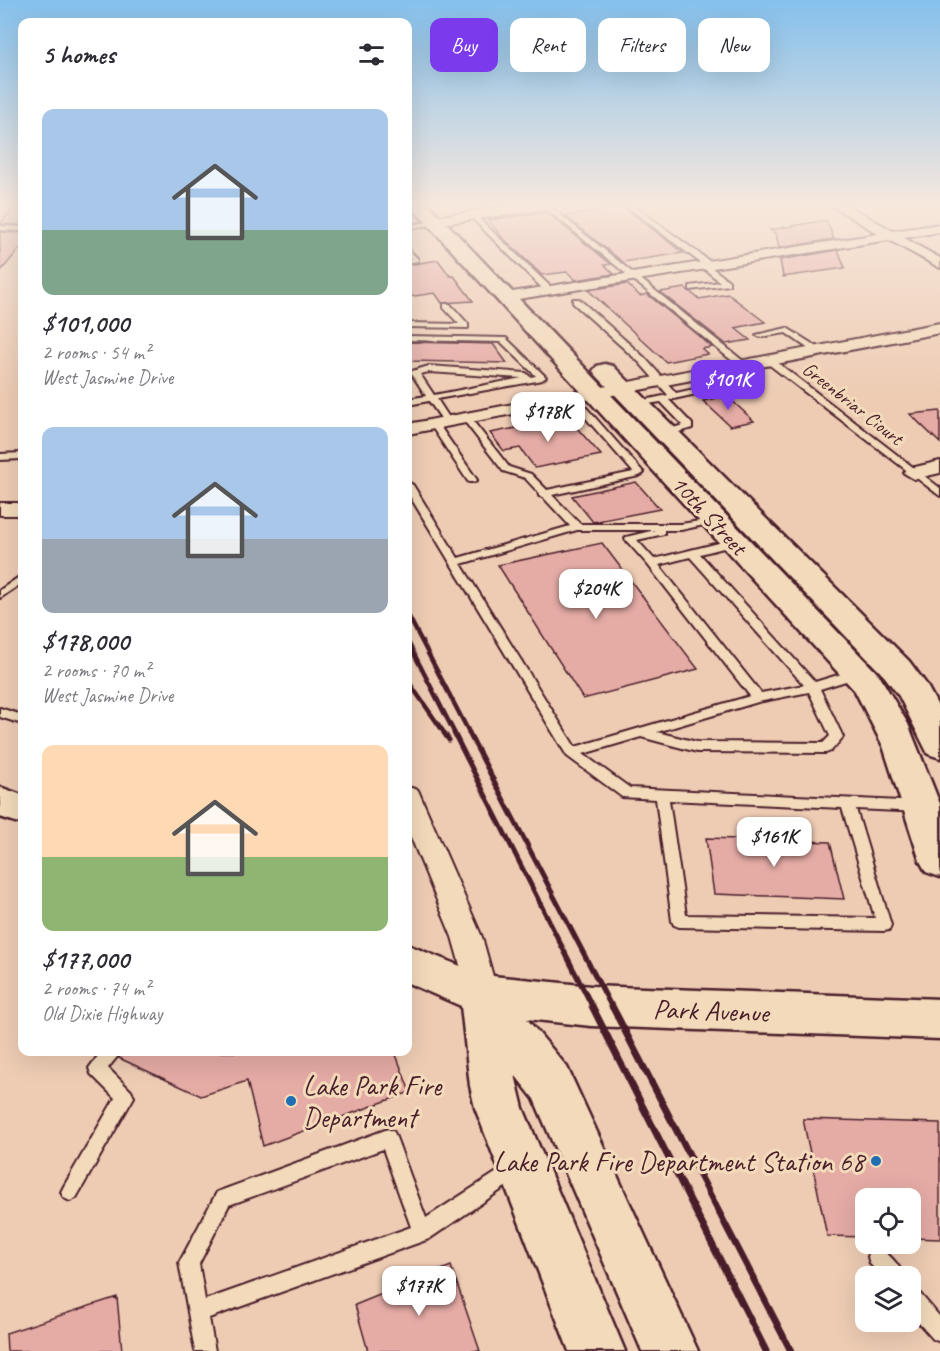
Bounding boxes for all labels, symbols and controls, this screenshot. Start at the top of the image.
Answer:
chip: Buy [430,18,498,72]
chip: Rent [510,18,586,72]
chip: Filters [598,18,686,72]
chip: New [698,18,770,72]
text: 5 homes [42,38,115,71]
icon: filters [355,38,388,71]
icon: home [161,148,269,256]
text: $101,000 [42,307,129,340]
text: 2 rooms · 54 m² [42,340,150,365]
street label: Greenbriar Ciourt [797,356,910,452]
pin: $101K [686,360,770,411]
text: West Jasmine Drive [42,365,173,390]
text: $101K [705,367,751,392]
pin: $178K [506,392,590,443]
text: $178K [525,399,571,424]
icon: home [161,466,269,574]
street label: 10th Street [665,469,755,563]
pin: $204K [554,569,638,620]
text: $204K [573,576,619,601]
text: $178,000 [42,625,129,658]
text: 2 rooms · 70 m² [42,658,150,683]
text: West Jasmine Drive [42,683,173,708]
icon: home [161,784,269,892]
pin: $161K [732,817,816,868]
text: $161K [751,824,797,849]
text: $177,000 [42,943,129,976]
text: 2 rooms · 74 m² [42,976,150,1001]
street label: Park Avenue [653,991,771,1030]
text: Old Dixie Highway [42,1001,162,1026]
place label: Lake Park Fire Department [303,1068,443,1135]
marker: Lake Park Fire Department [284,1094,298,1108]
place label: Lake Park Fire Department Station 68 [493,1144,866,1179]
marker: Lake Park Fire Department Station 68 [869,1154,883,1168]
map controls [855,1188,921,1332]
button: locate [855,1188,921,1254]
pin: $177K [377,1266,461,1317]
button: layers [855,1266,921,1332]
text: $177K [396,1273,442,1298]

